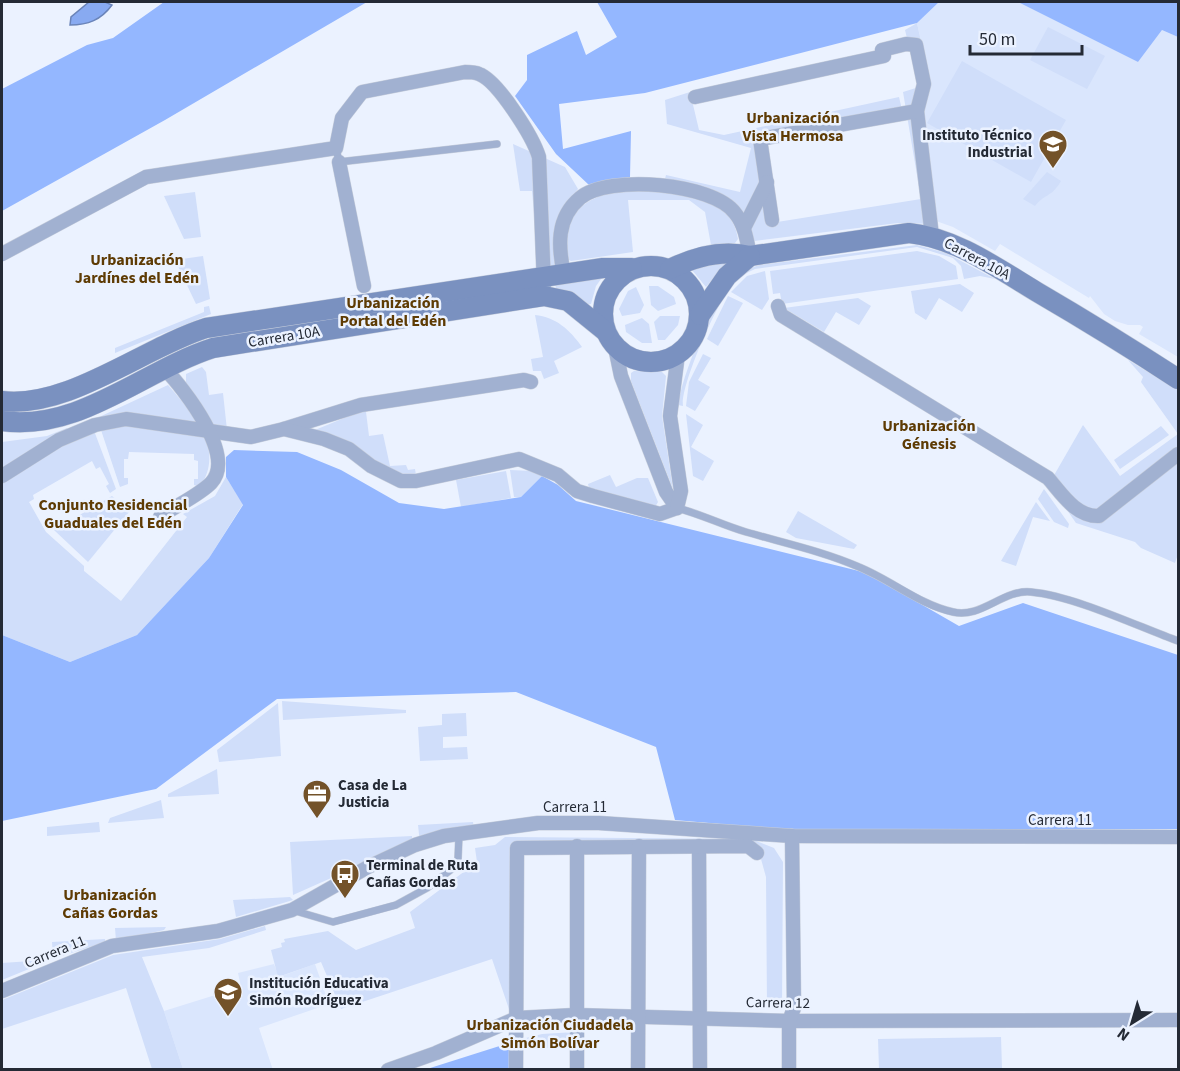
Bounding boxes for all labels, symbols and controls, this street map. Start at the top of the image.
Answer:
scale bar [970,18,1082,56]
text: 50 m [979,27,1015,52]
district label: Urbanización Vista Hermosa [742,107,844,147]
place label: Instituto Técnico Industrial [922,125,1033,163]
school or university icon: Instituto Técnico Industrial [1037,128,1069,170]
street label: Carrera 10A [940,233,1015,286]
district label: Urbanización Jardínes del Edén [75,249,199,289]
district label: Urbanización Portal del Edén [340,292,446,332]
street label: Carrera 10A [247,321,322,353]
district label: Urbanización Génesis [882,415,976,455]
district label: Conjunto Residencial Guaduales del Edén [39,494,188,534]
place label: Casa de La Justicia [338,775,407,813]
office icon: Casa de La Justicia [301,778,333,820]
street label: Carrera 11 [543,797,607,818]
street label: Carrera 11 [1028,810,1092,831]
place label: Terminal de Ruta Cañas Gordas [366,855,478,893]
bus stop icon: Terminal de Ruta Cañas Gordas [329,858,361,900]
district label: Urbanización Cañas Gordas [62,884,158,924]
street label: Carrera 11 [21,930,89,974]
place label: Institución Educativa Simón Rodríguez [249,973,389,1011]
school or university icon: Institución Educativa Simón Rodríguez [212,976,244,1018]
street label: Carrera 12 [746,992,810,1014]
north arrow [1102,993,1162,1053]
district label: Urbanización Ciudadela Simón Bolívar [466,1014,634,1054]
text: N [1113,1022,1134,1046]

